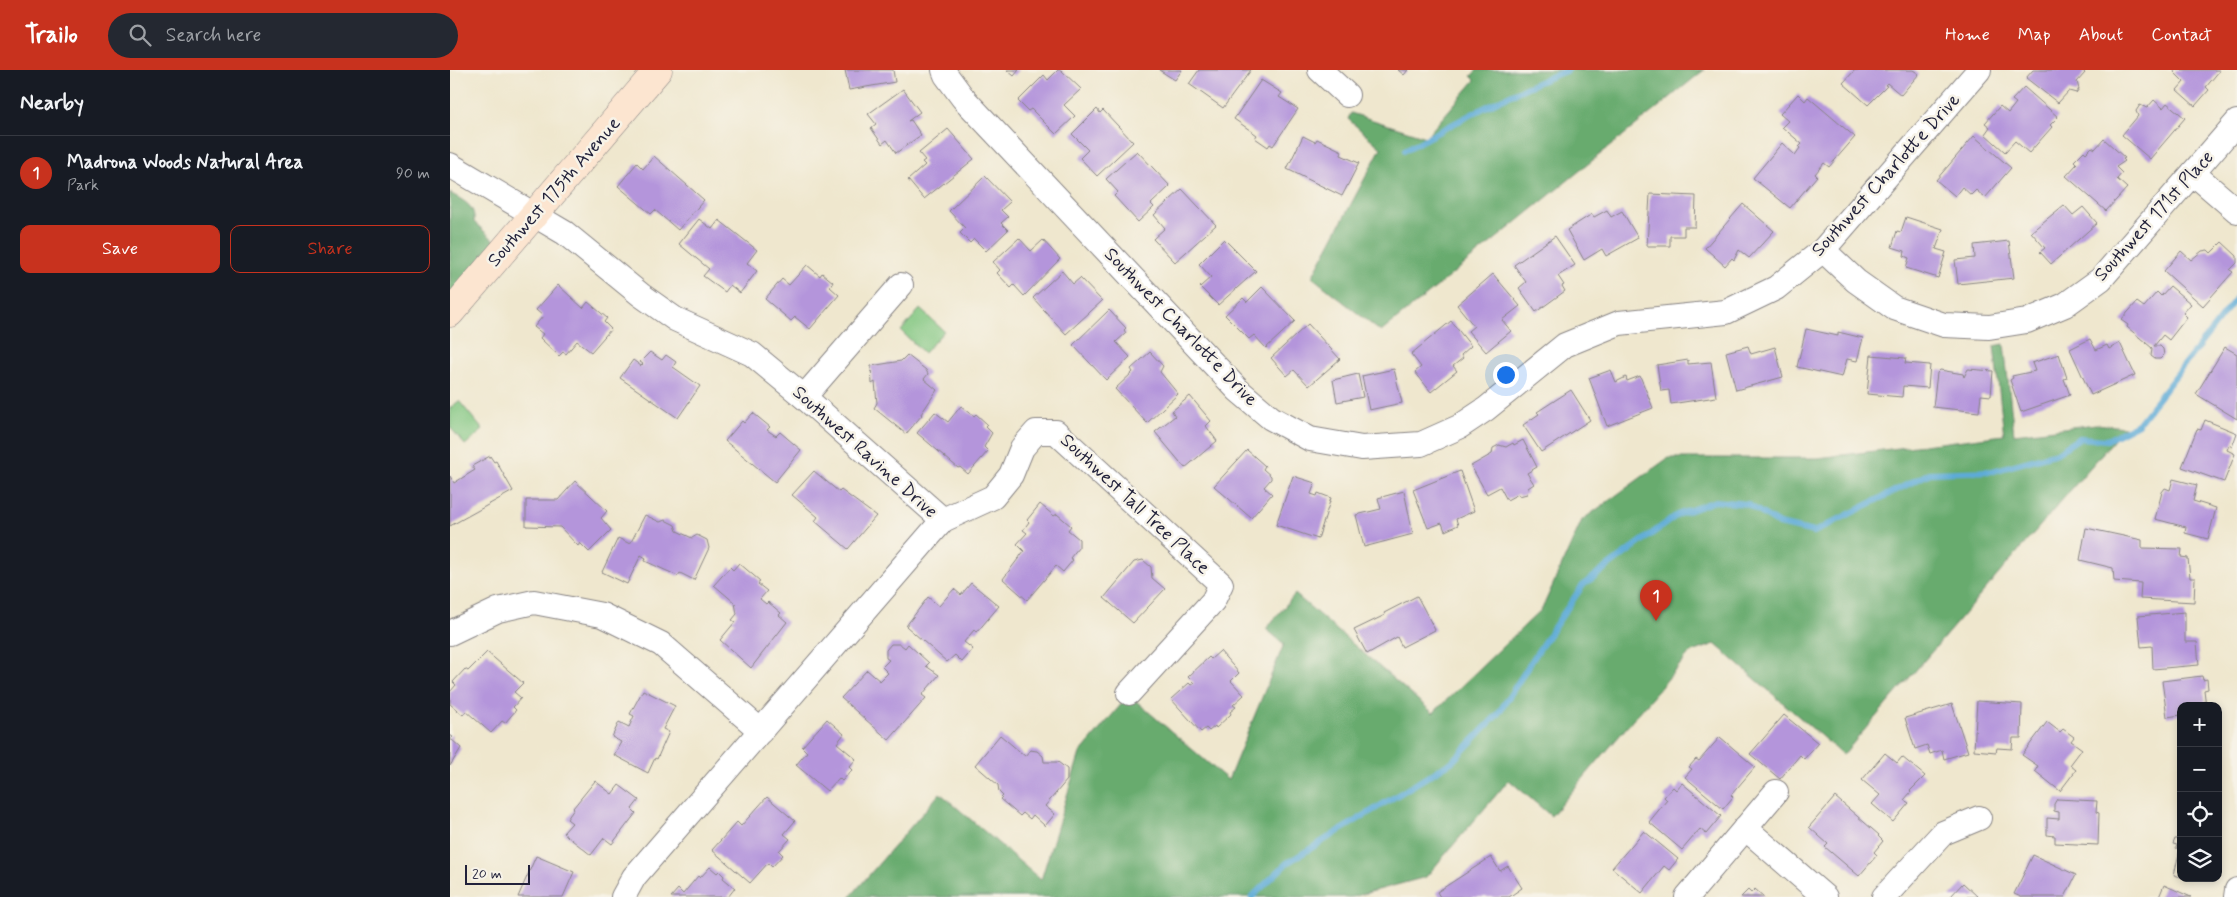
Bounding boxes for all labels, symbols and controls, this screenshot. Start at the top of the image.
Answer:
search box [108,13,458,58]
text: Trailo [25,20,78,51]
icon: search [126,21,154,49]
text: Search here [166,23,261,48]
text: Home [1945,23,1990,47]
text: Map [2018,23,2051,47]
text: About [2079,23,2123,47]
text: Contact [2151,23,2212,47]
street label: Southwest Charlotte Drive [1806,88,1966,262]
text: Nearby [20,89,84,117]
street label: Southwest 175th Avenue [482,112,626,272]
street label: Southwest 171st Place [2089,145,2219,287]
text: Madrona Woods Natural Area [67,150,303,175]
text: 1 [32,163,40,184]
text: 90 m [396,163,430,184]
text: Park [67,175,99,196]
button: Save [20,225,220,273]
button: Share [230,225,430,273]
street label: Southwest Charlotte Drive [1099,242,1263,412]
your location [1493,362,1519,388]
street label: Southwest Ravine Drive [787,380,943,524]
street label: Southwest Tall Tree Place [1055,428,1215,580]
pin: 1 [1640,580,1672,621]
map controls [2177,702,2222,882]
button: + [2177,702,2222,747]
button: − [2177,747,2222,792]
button: locate [2177,792,2222,837]
button: layers [2177,837,2222,882]
scale bar [465,862,530,885]
text: 20 m [472,865,502,883]

